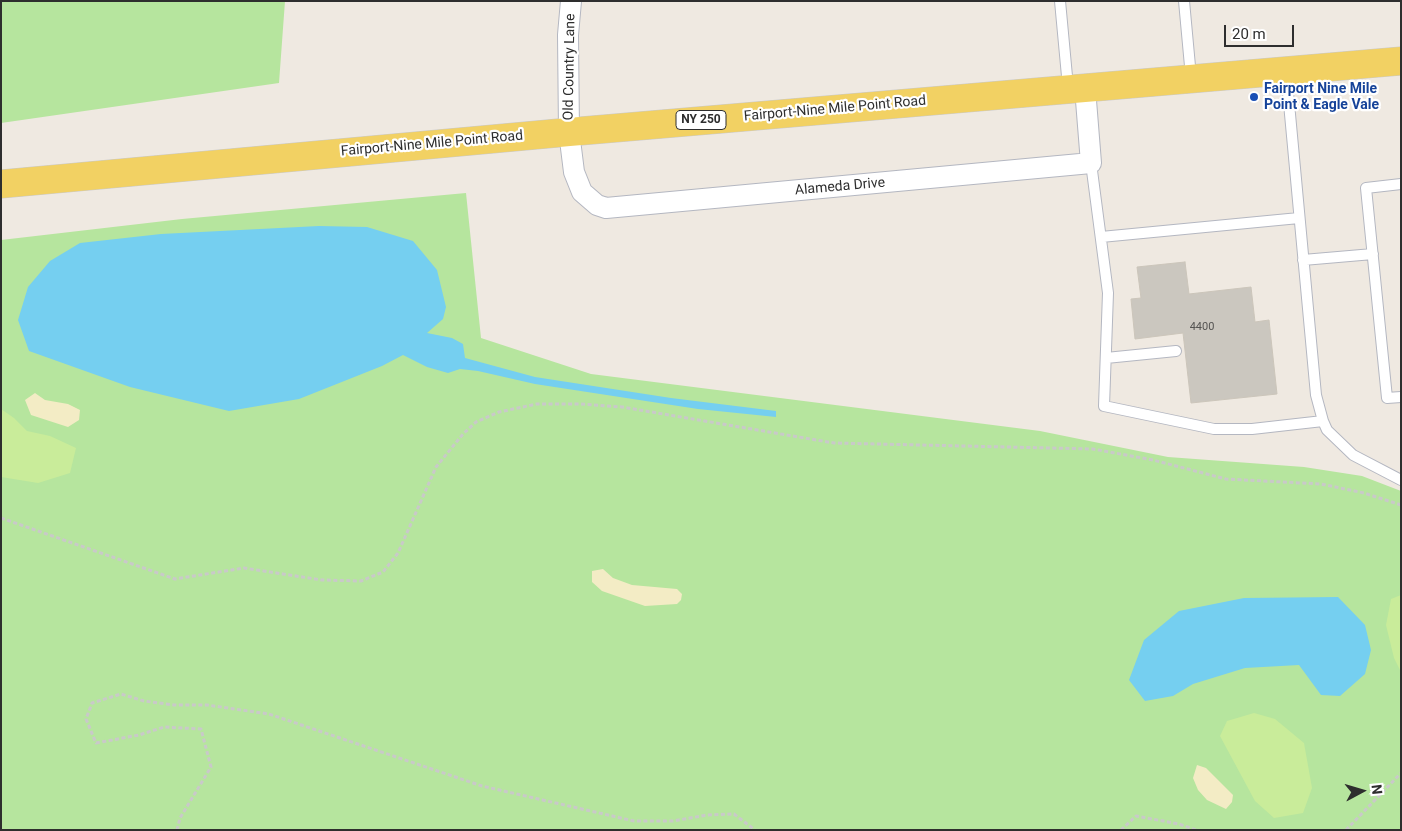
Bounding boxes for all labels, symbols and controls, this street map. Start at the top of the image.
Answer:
street label: Old Country Lane [561,13,579,121]
scale bar [1227,15,1297,47]
text: 20 m [1232,25,1266,43]
place label: Fairport Nine Mile Point & Eagle Vale [1264,81,1379,114]
marker: Fairport Nine Mile Point & Eagle Vale [1248,91,1260,103]
street label: Fairport-Nine Mile Point Road [743,93,927,125]
road number: NY 250 [676,110,726,130]
street label: Fairport-Nine Mile Point Road [340,128,524,160]
street label: Alameda Drive [794,175,886,199]
house number: 4400 [1190,320,1214,334]
north arrow [1337,766,1387,816]
text: N [1368,784,1385,795]

